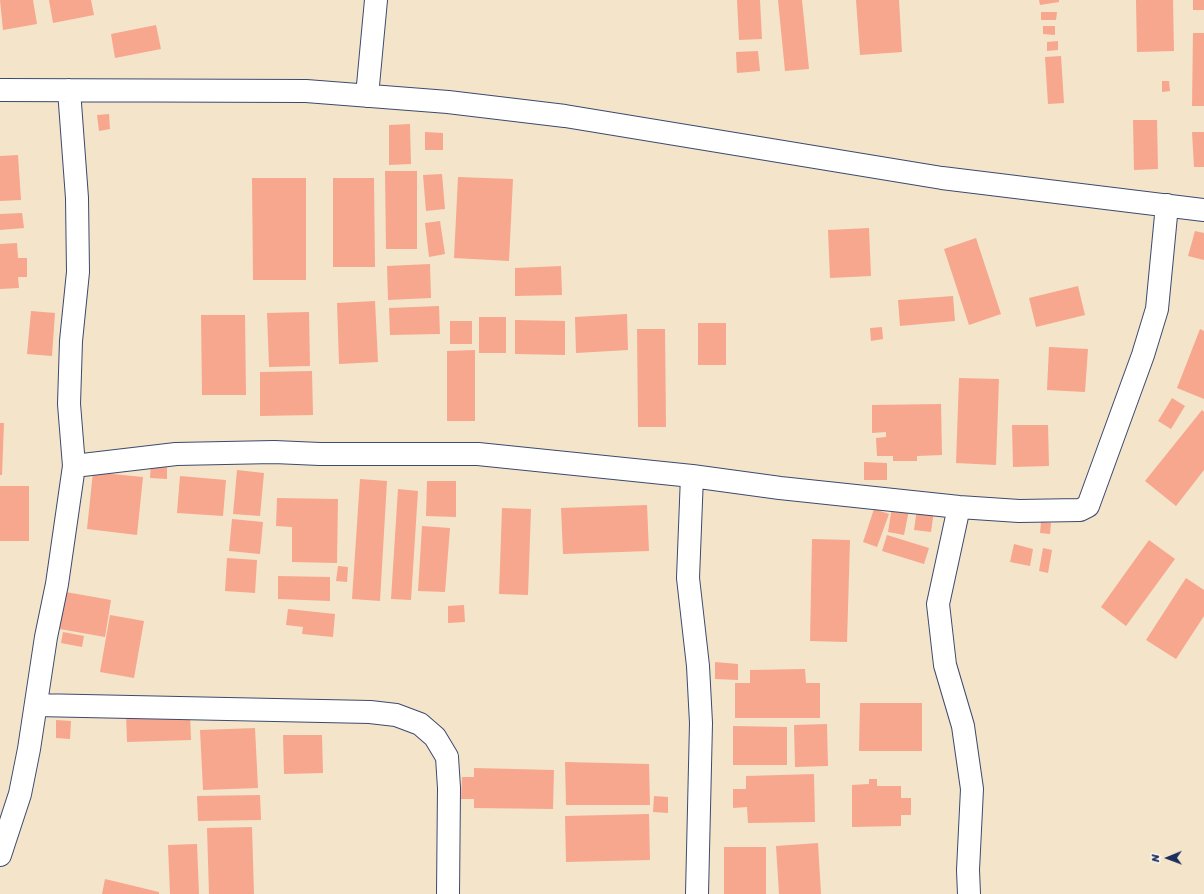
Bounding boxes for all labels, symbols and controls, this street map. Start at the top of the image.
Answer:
north arrow [1148,838,1188,878]
text: N [1146,854,1165,862]

